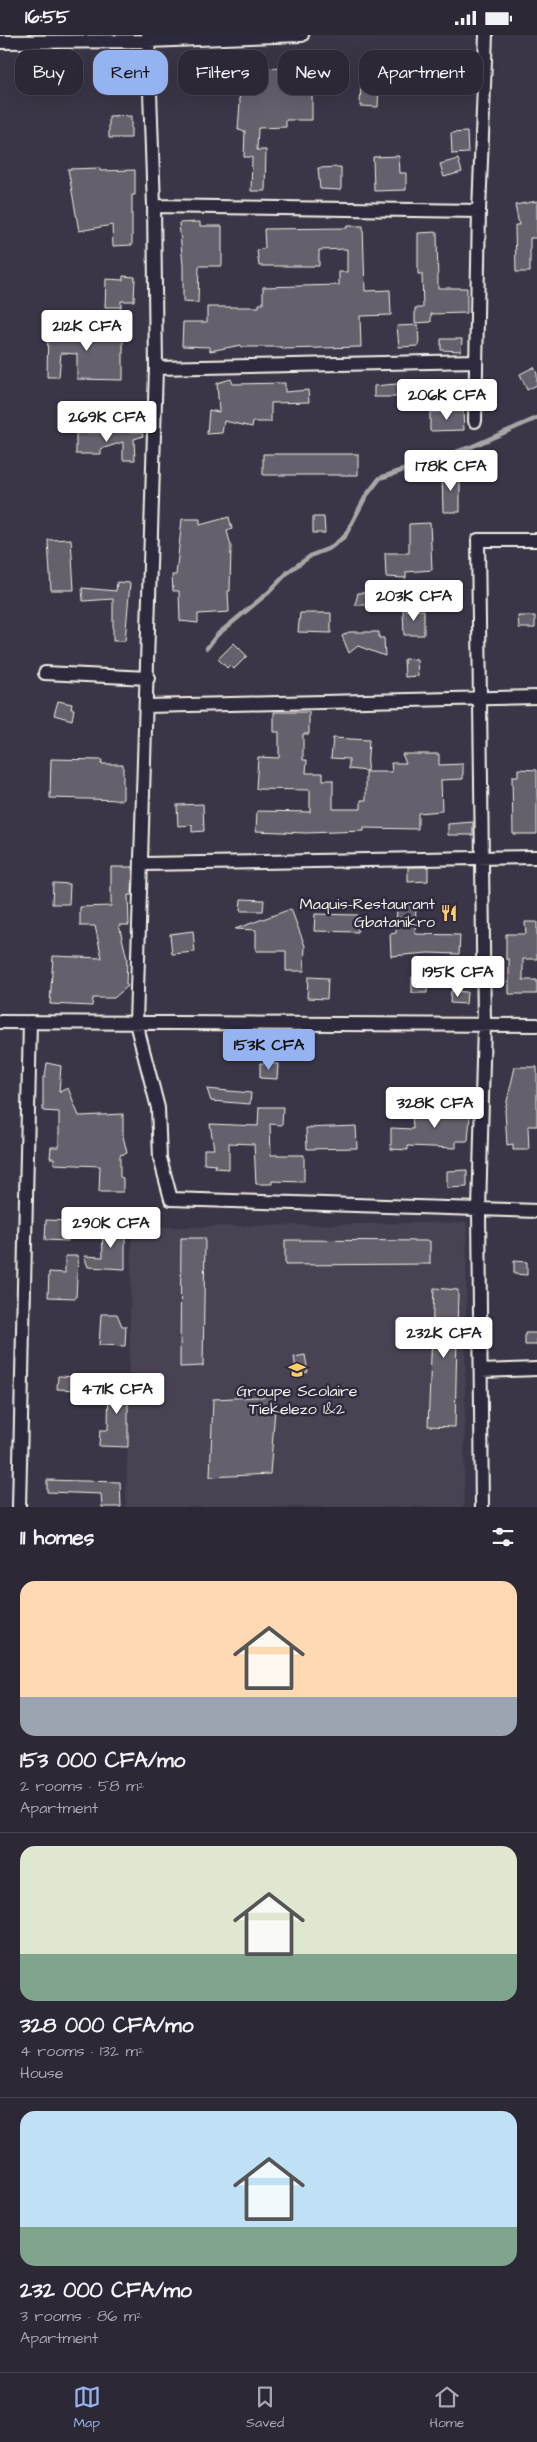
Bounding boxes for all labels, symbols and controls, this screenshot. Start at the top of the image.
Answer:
text: 16:55 [25,4,69,31]
chip: Buy [15,50,83,95]
chip: Rent [93,50,168,95]
chip: Filters [178,50,268,95]
chip: New [278,50,349,95]
chip: Apartment [359,50,483,95]
pin: 212K CFA [35,309,139,352]
text: 212K CFA [52,315,122,337]
pin: 206K CFA [395,379,499,421]
text: 206K CFA [408,384,486,406]
pin: 269K CFA [55,401,159,443]
text: 269K CFA [68,406,146,428]
pin: 178K CFA [399,449,503,492]
text: 178K CFA [415,455,487,477]
pin: 203K CFA [362,579,466,622]
text: 203K CFA [376,585,452,607]
place label: Maquis-Restaurant Gbatanikro [300,893,436,933]
restaurant icon: Maquis-Restaurant Gbatanikro [439,903,459,923]
pin: 195K CFA [406,955,510,998]
text: 195K CFA [422,961,494,983]
pin: 153K CFA [217,1029,321,1071]
text: 153K CFA [234,1034,304,1056]
pin: 328K CFA [383,1087,487,1129]
text: 328K CFA [397,1092,473,1114]
pin: 290K CFA [59,1207,163,1249]
text: 290K CFA [72,1212,150,1234]
pin: 232K CFA [392,1317,496,1359]
text: 232K CFA [406,1322,482,1344]
school or university icon: Groupe Scolaire Tiekelezo 1&2 [287,1360,307,1380]
pin: 471K CFA [65,1373,169,1415]
text: 471K CFA [81,1378,153,1400]
place label: Groupe Scolaire Tiekelezo 1&2 [237,1380,358,1420]
text: 11 homes [20,1523,94,1552]
icon: filters [489,1523,517,1551]
icon: home [224,1613,314,1703]
text: 153 000 CFA/mo [20,1746,185,1775]
text: 2 rooms · 58 m² [20,1775,145,1797]
text: Apartment [20,1797,98,1819]
icon: home [224,1879,314,1969]
text: 328 000 CFA/mo [20,2011,193,2040]
text: 4 rooms · 132 m² [20,2040,144,2062]
text: House [20,2062,64,2084]
icon: home [224,2144,314,2234]
text: 232 000 CFA/mo [20,2276,192,2305]
text: 3 rooms · 86 m² [20,2305,142,2327]
text: Apartment [20,2327,98,2349]
tab: Map [73,2383,101,2433]
tab: Saved [246,2383,284,2433]
tab: Home [430,2383,464,2433]

